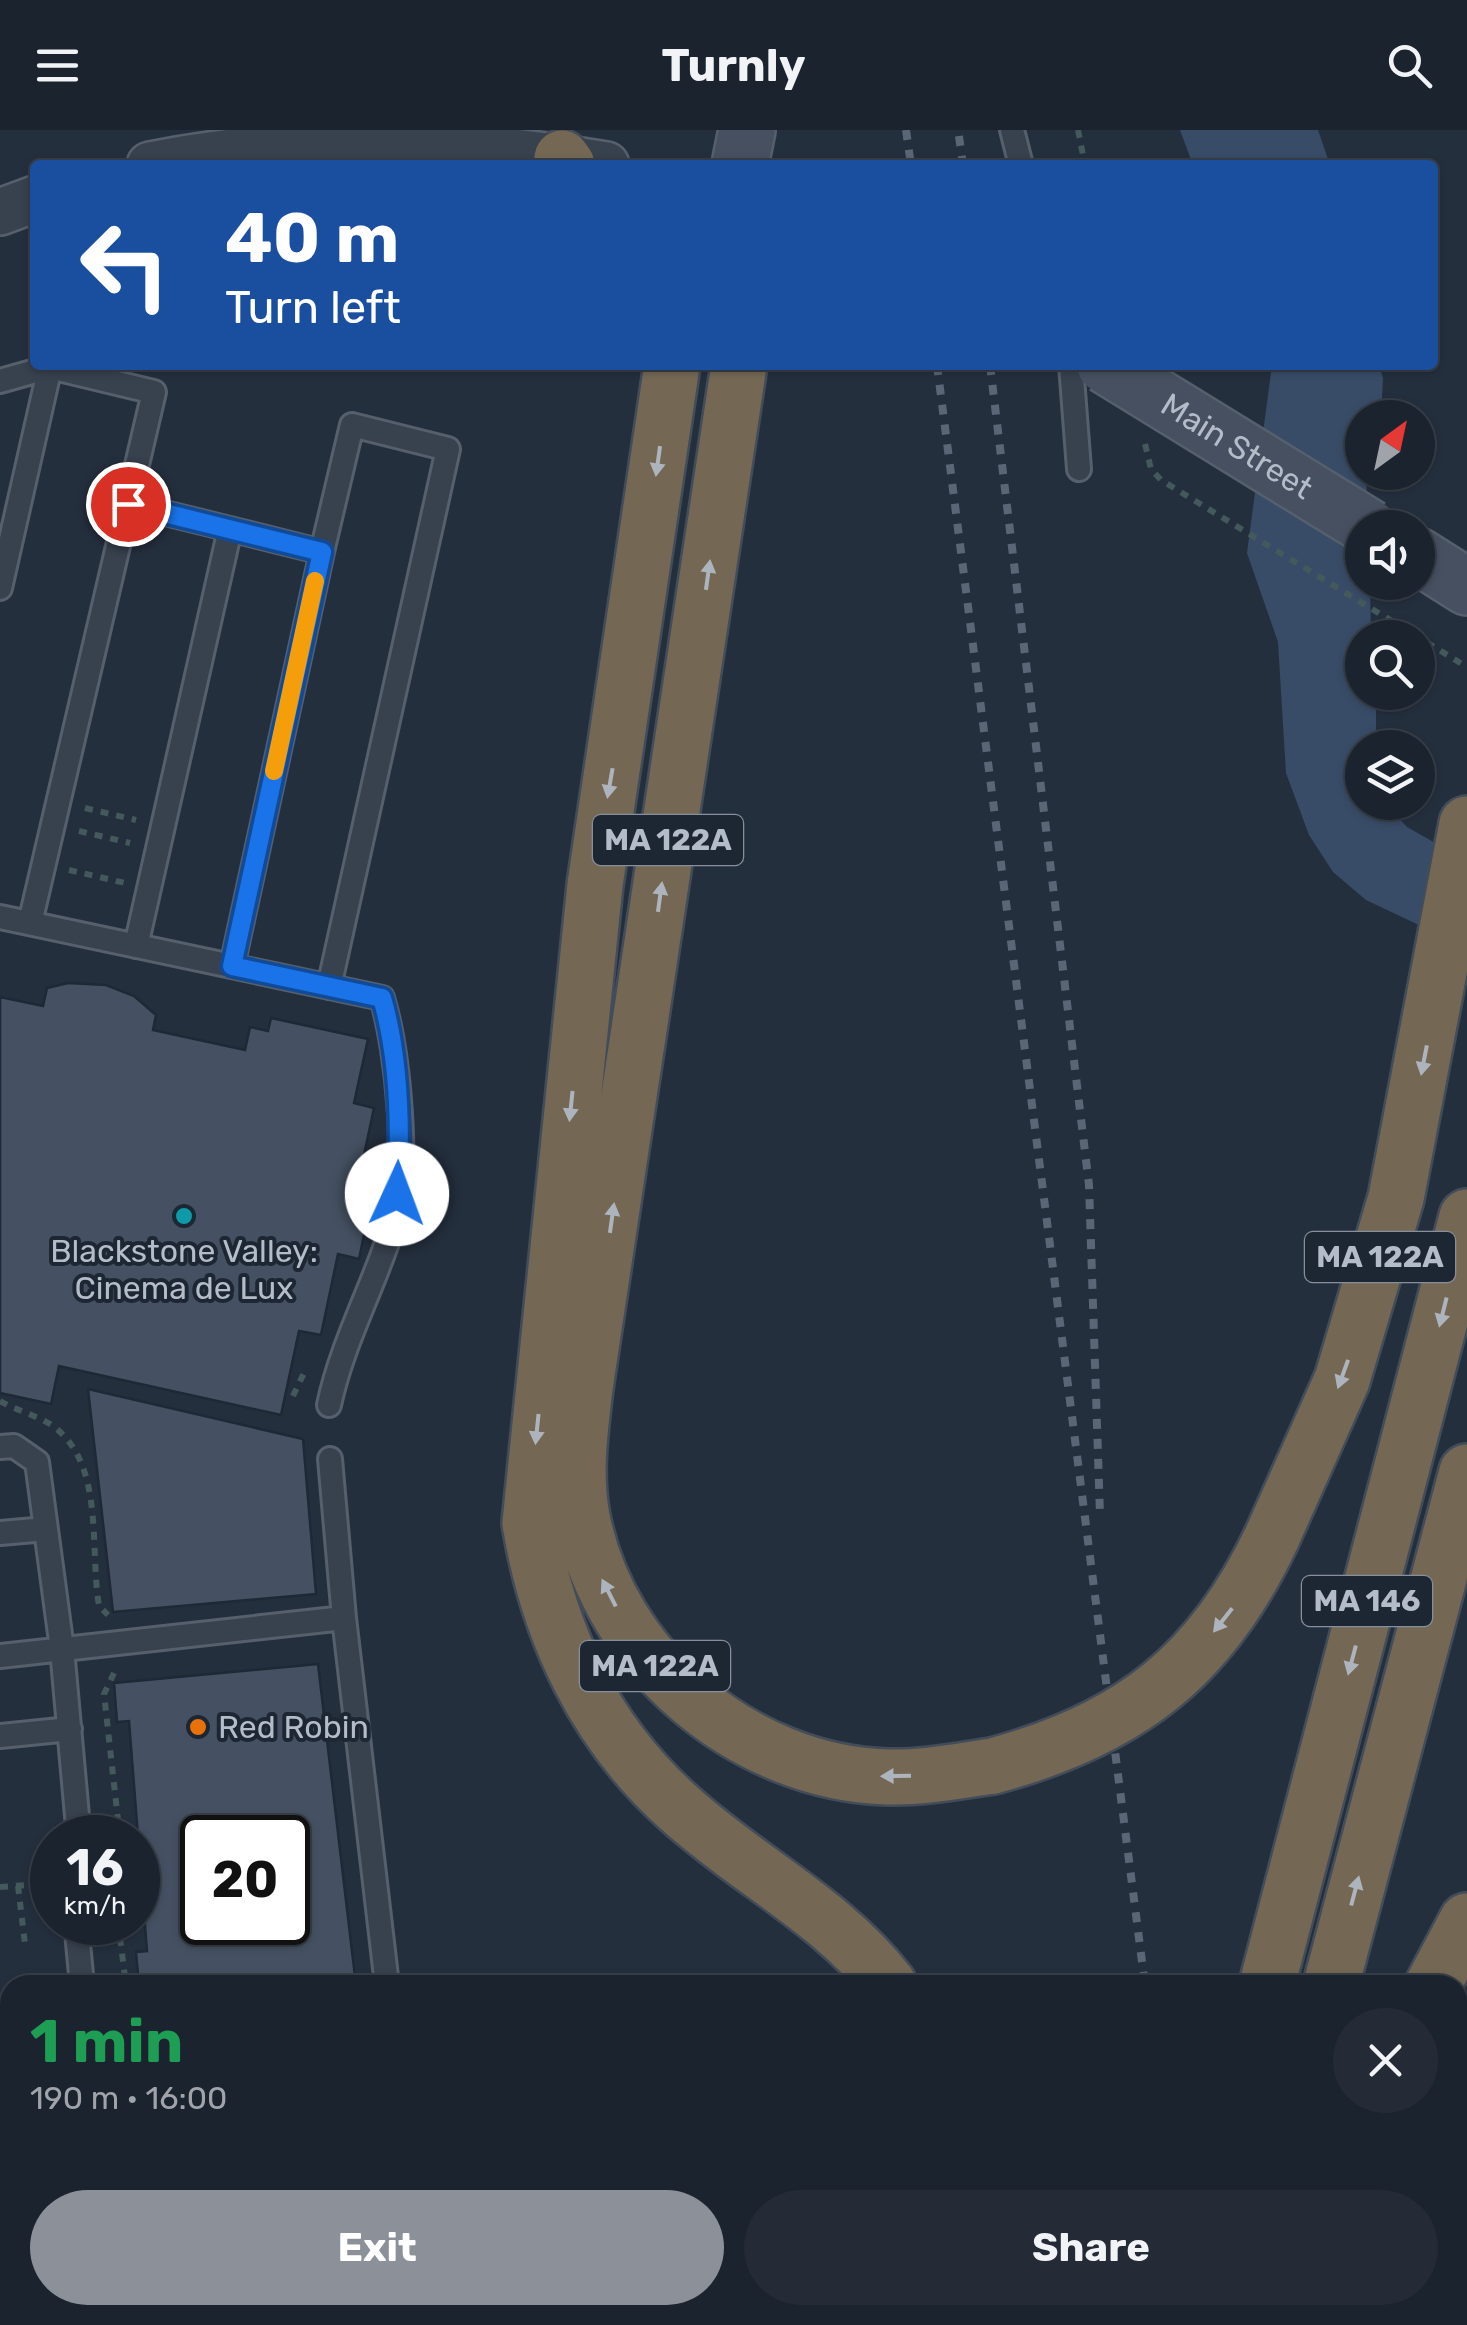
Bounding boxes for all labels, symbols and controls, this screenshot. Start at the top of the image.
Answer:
icon: menu [30,38,85,93]
icon: search [1382,38,1437,93]
text: Turnly [661,39,806,92]
text: 40 m [225,197,399,280]
icon: left [60,200,190,330]
text: Turn left [225,281,401,334]
street label: Main Street [1154,385,1320,507]
north arrow [1345,400,1435,490]
map controls [1345,400,1435,820]
one-way arrow [649,446,665,478]
pin [86,462,171,547]
icon: arrive [101,477,156,532]
button: sound [1345,510,1435,600]
one-way arrow [700,559,716,591]
button: search [1345,620,1435,710]
button: layers [1345,730,1435,820]
one-way arrow [602,768,617,799]
road number: MA 122A [593,815,743,865]
one-way arrow [652,881,668,912]
one-way arrow [1415,1045,1431,1076]
one-way arrow [563,1090,579,1122]
position arrow [345,1142,449,1246]
one-way arrow [605,1202,621,1234]
marker: Blackstone Valley: Cinema de Lux [173,1205,195,1227]
place label: Blackstone Valley: Cinema de Lux [50,1232,318,1307]
road number: MA 122A [1305,1232,1455,1282]
one-way arrow [1435,1297,1451,1328]
one-way arrow [1335,1359,1350,1389]
one-way arrow [529,1413,545,1445]
road number: MA 146 [1302,1576,1432,1626]
one-way arrow [601,1578,618,1607]
one-way arrow [1213,1607,1233,1633]
road number: MA 122A [580,1641,730,1691]
one-way arrow [1343,1645,1359,1676]
place label: Red Robin [218,1708,369,1746]
marker: Red Robin [187,1716,209,1738]
one-way arrow [880,1768,912,1784]
speed limit sign: 20 [180,1815,310,1945]
text: 16 [66,1838,124,1898]
one-way arrow [1348,1875,1364,1906]
text: km/h [64,1891,126,1920]
text: 1 min [30,2006,183,2077]
button: close [1333,2008,1438,2113]
text: 190 m · 16:00 [30,2079,227,2117]
button: Exit [30,2190,724,2305]
button: Share [744,2190,1438,2305]

